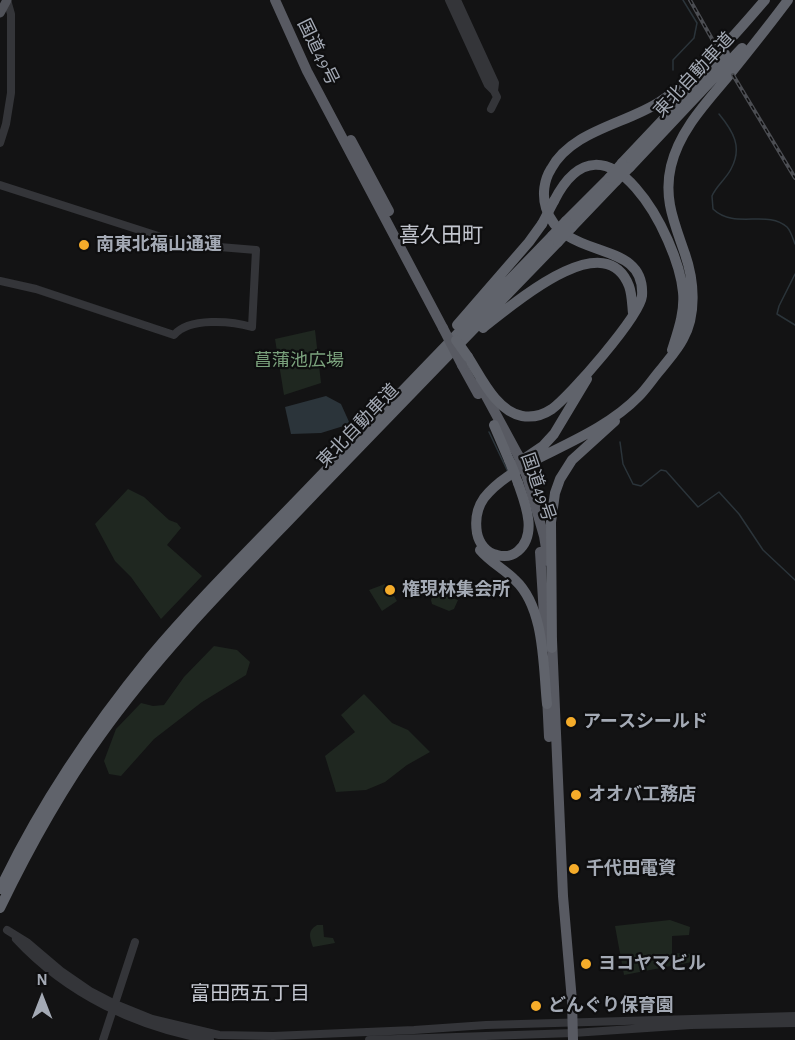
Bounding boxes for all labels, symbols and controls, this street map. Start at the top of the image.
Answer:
street label: 国道49号 [293,15,343,89]
street label: 東北自動車道 [649,28,739,122]
district label: 喜久田町 [399,223,483,249]
place label: 南東北福山通運 [96,234,222,256]
marker: 南東北福山通運 [77,238,91,252]
park label: 菖蒲池広場 [254,350,344,372]
street label: 東北自動車道 [313,380,403,472]
street label: 国道49号 [516,450,560,524]
place label: 権現林集会所 [402,579,510,601]
marker: 権現林集会所 [383,583,397,597]
place label: アースシールド [583,711,708,733]
marker: アースシールド [564,715,578,729]
place label: オオバ工務店 [588,784,696,806]
marker: オオバ工務店 [569,788,583,802]
place label: 千代田電資 [586,858,676,880]
marker: 千代田電資 [567,862,581,876]
place label: ヨコヤマビル [598,953,706,975]
marker: ヨコヤマビル [579,957,593,971]
north arrow [12,968,72,1028]
text: N [36,972,48,988]
district label: 富田西五丁目 [190,982,310,1006]
place label: どんぐり保育園 [548,995,674,1017]
marker: どんぐり保育園 [529,999,543,1013]

